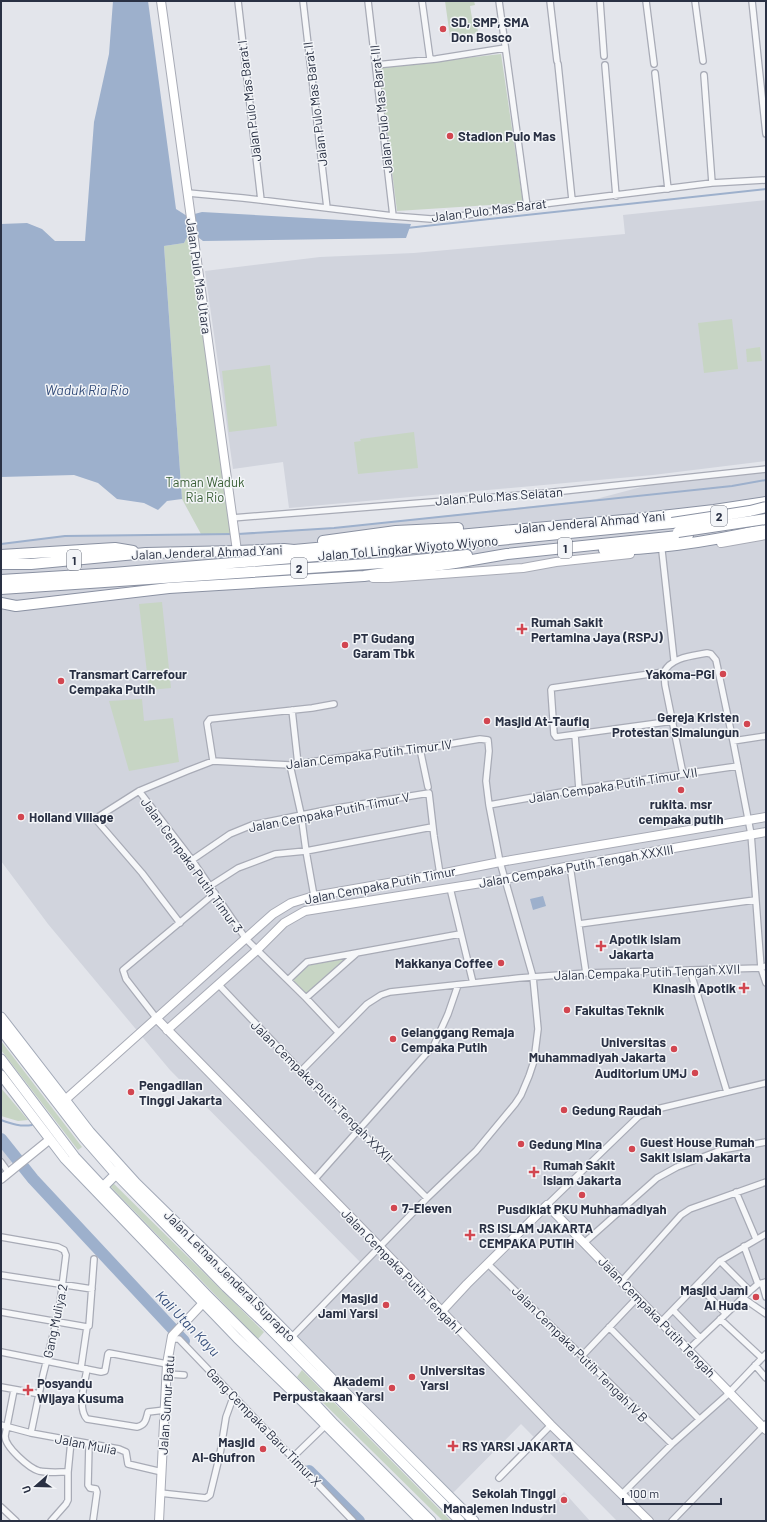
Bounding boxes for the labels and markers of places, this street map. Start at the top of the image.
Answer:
place label: SD, SMP, SMA Don Bosco [451,14,529,45]
marker: SD, SMP, SMA Don Bosco [438,24,448,34]
place label: Stadion Pulo Mas [458,128,556,144]
marker: Stadion Pulo Mas [445,131,455,141]
place label: Rumah Sakit Pertamina Jaya (RSPJ) [531,614,663,645]
marker: Rumah Sakit Pertamina Jaya (RSPJ) [516,623,528,635]
place label: PT Gudang Garam Tbk [353,630,415,661]
marker: PT Gudang Garam Tbk [340,640,350,650]
place label: Transmart Carrefour Cempaka Putih [69,666,187,697]
place label: Yakoma-PGI [645,666,715,682]
marker: Yakoma-PGI [718,669,728,679]
marker: Transmart Carrefour Cempaka Putih [56,676,66,686]
place label: Gereja Kristen Protestan Simalungun [612,709,739,740]
place label: Masjid At-Taufiq [495,713,589,729]
marker: Masjid At-Taufiq [482,716,492,726]
marker: Gereja Kristen Protestan Simalungun [742,719,752,729]
marker: rukita. msr cempaka putih [676,785,686,795]
place label: rukita. msr cempaka putih [638,796,724,827]
place label: Holland Village [29,809,114,825]
marker: Holland Village [16,812,26,822]
place label: Apotik Islam Jakarta [609,931,681,962]
marker: Apotik Islam Jakarta [596,941,606,951]
place label: Makkanya Coffee [395,955,493,971]
marker: Makkanya Coffee [496,958,506,968]
place label: Kinasih Apotik [653,980,736,996]
marker: Kinasih Apotik [739,983,749,993]
place label: Fakultas Teknik [575,1002,665,1018]
marker: Fakultas Teknik [562,1005,572,1015]
place label: Gelanggang Remaja Cempaka Putih [401,1024,514,1055]
marker: Gelanggang Remaja Cempaka Putih [388,1034,398,1044]
place label: Universitas Muhammadiyah Jakarta [529,1034,666,1065]
marker: Universitas Muhammadiyah Jakarta [669,1044,679,1054]
place label: Auditorium UMJ [595,1065,687,1081]
marker: Auditorium UMJ [690,1068,700,1078]
place label: Pengadilan Tinggi Jakarta [139,1077,222,1108]
marker: Pengadilan Tinggi Jakarta [126,1087,136,1097]
place label: Gedung Raudah [572,1102,662,1118]
marker: Gedung Raudah [559,1105,569,1115]
place label: Guest House Rumah Sakit Islam Jakarta [640,1134,755,1165]
place label: Gedung Mina [529,1136,602,1152]
marker: Gedung Mina [516,1139,526,1149]
marker: Guest House Rumah Sakit Islam Jakarta [627,1144,637,1154]
place label: Rumah Sakit Islam Jakarta [543,1157,621,1188]
marker: Rumah Sakit Islam Jakarta [528,1166,540,1178]
marker: Pusdiklat PKU Muhhamadiyah [577,1190,587,1200]
place label: 7-Eleven [402,1200,452,1216]
place label: Pusdiklat PKU Muhhamadiyah [497,1201,667,1217]
marker: 7-Eleven [389,1203,399,1213]
place label: RS ISLAM JAKARTA CEMPAKA PUTIH [479,1220,594,1251]
marker: RS ISLAM JAKARTA CEMPAKA PUTIH [464,1229,476,1241]
place label: Masjid Jami Al Huda [680,1282,748,1313]
place label: Masjid Jami Yarsi [318,1290,378,1321]
marker: Masjid Jami Al Huda [751,1292,761,1302]
marker: Masjid Jami Yarsi [381,1300,391,1310]
place label: Universitas Yarsi [420,1362,486,1393]
marker: Universitas Yarsi [407,1372,417,1382]
place label: Akademi Perpustakaan Yarsi [273,1373,384,1404]
place label: Posyandu Wijaya Kusuma [37,1375,124,1406]
marker: Akademi Perpustakaan Yarsi [387,1383,397,1393]
marker: Posyandu Wijaya Kusuma [22,1384,34,1396]
place label: Masjid Al-Ghufron [191,1434,255,1465]
place label: RS YARSI JAKARTA [462,1438,574,1454]
marker: RS YARSI JAKARTA [447,1440,459,1452]
marker: Masjid Al-Ghufron [258,1444,268,1454]
place label: Sekolah Tinggi Manajemen Industri [443,1485,556,1516]
marker: Sekolah Tinggi Manajemen Industri [559,1495,569,1505]

